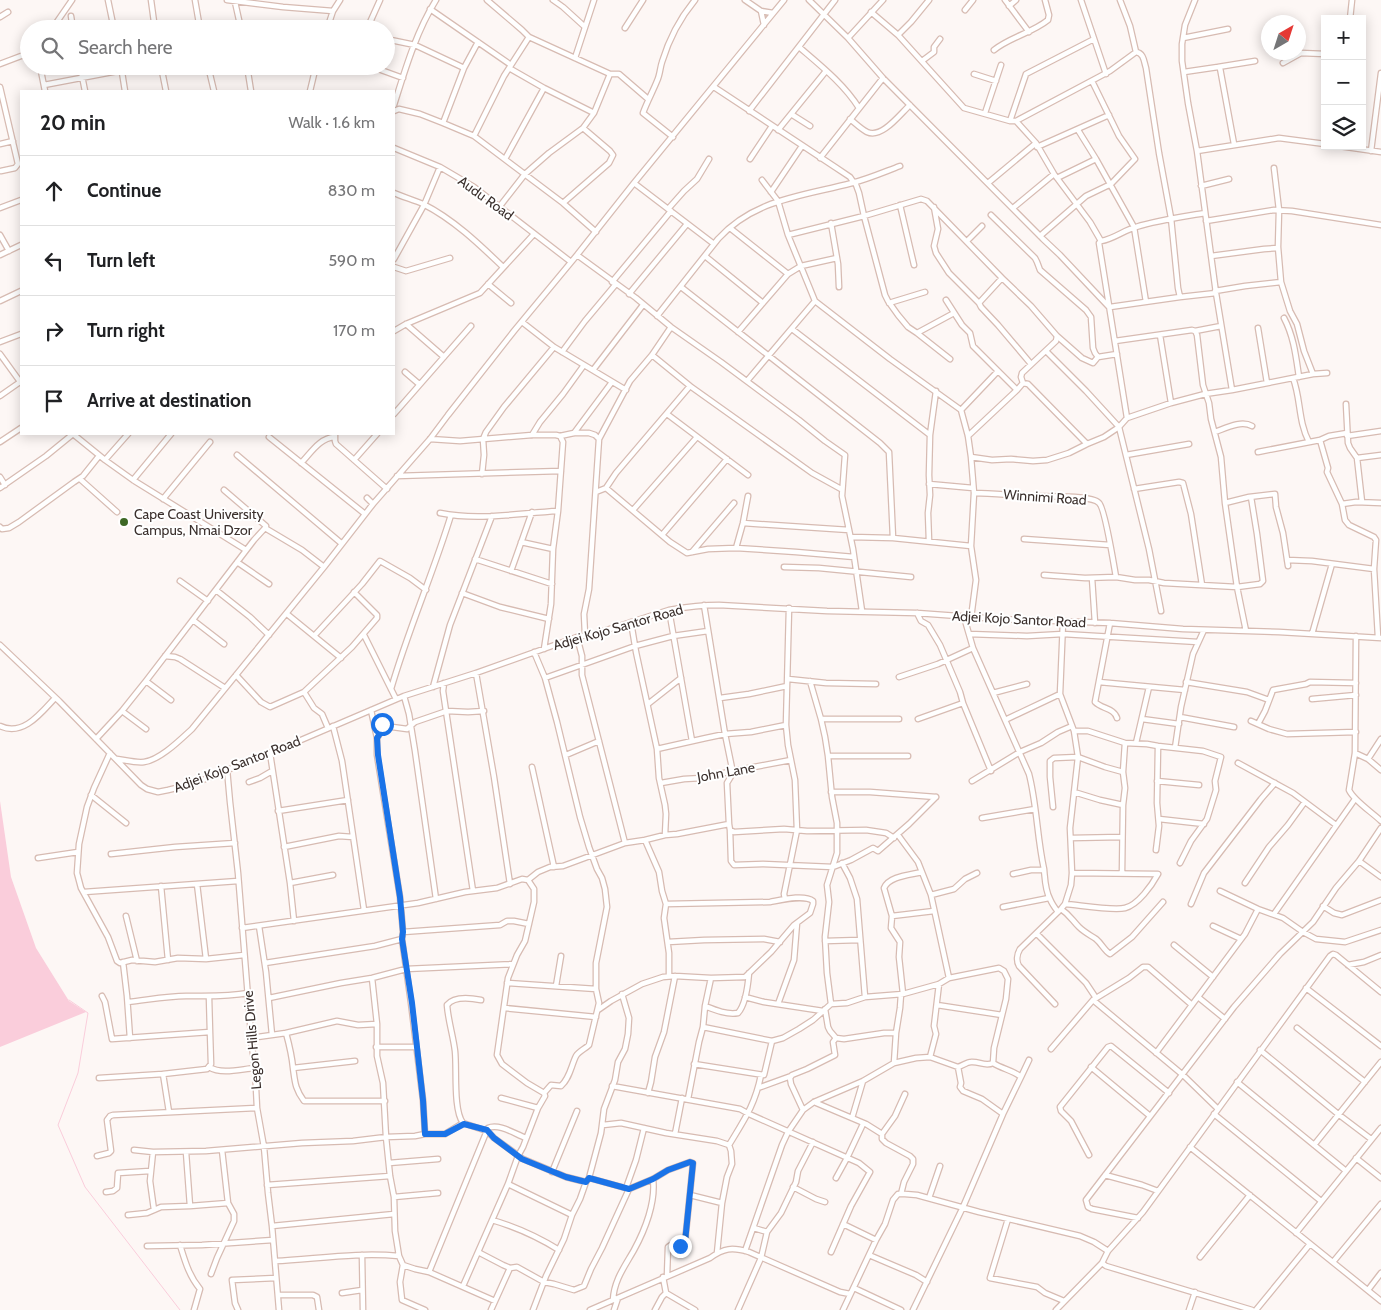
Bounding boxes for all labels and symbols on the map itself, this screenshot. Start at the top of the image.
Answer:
north arrow [1261,15,1306,60]
street label: Audu Road [455,172,517,224]
street label: Winnimi Road [1003,485,1087,509]
place label: Cape Coast University Campus, Nmai Dzor [134,505,264,539]
marker: Cape Coast University Campus, Nmai Dzor [118,516,130,528]
street label: Adjei Kojo Santor Road [551,600,685,654]
street label: Adjei Kojo Santor Road [951,606,1087,632]
route start [371,713,394,736]
street label: Adjei Kojo Santor Road [171,732,303,796]
street label: John Lane [695,758,756,786]
street label: Legon Hills Drive [239,990,265,1090]
route end [669,1235,692,1258]

